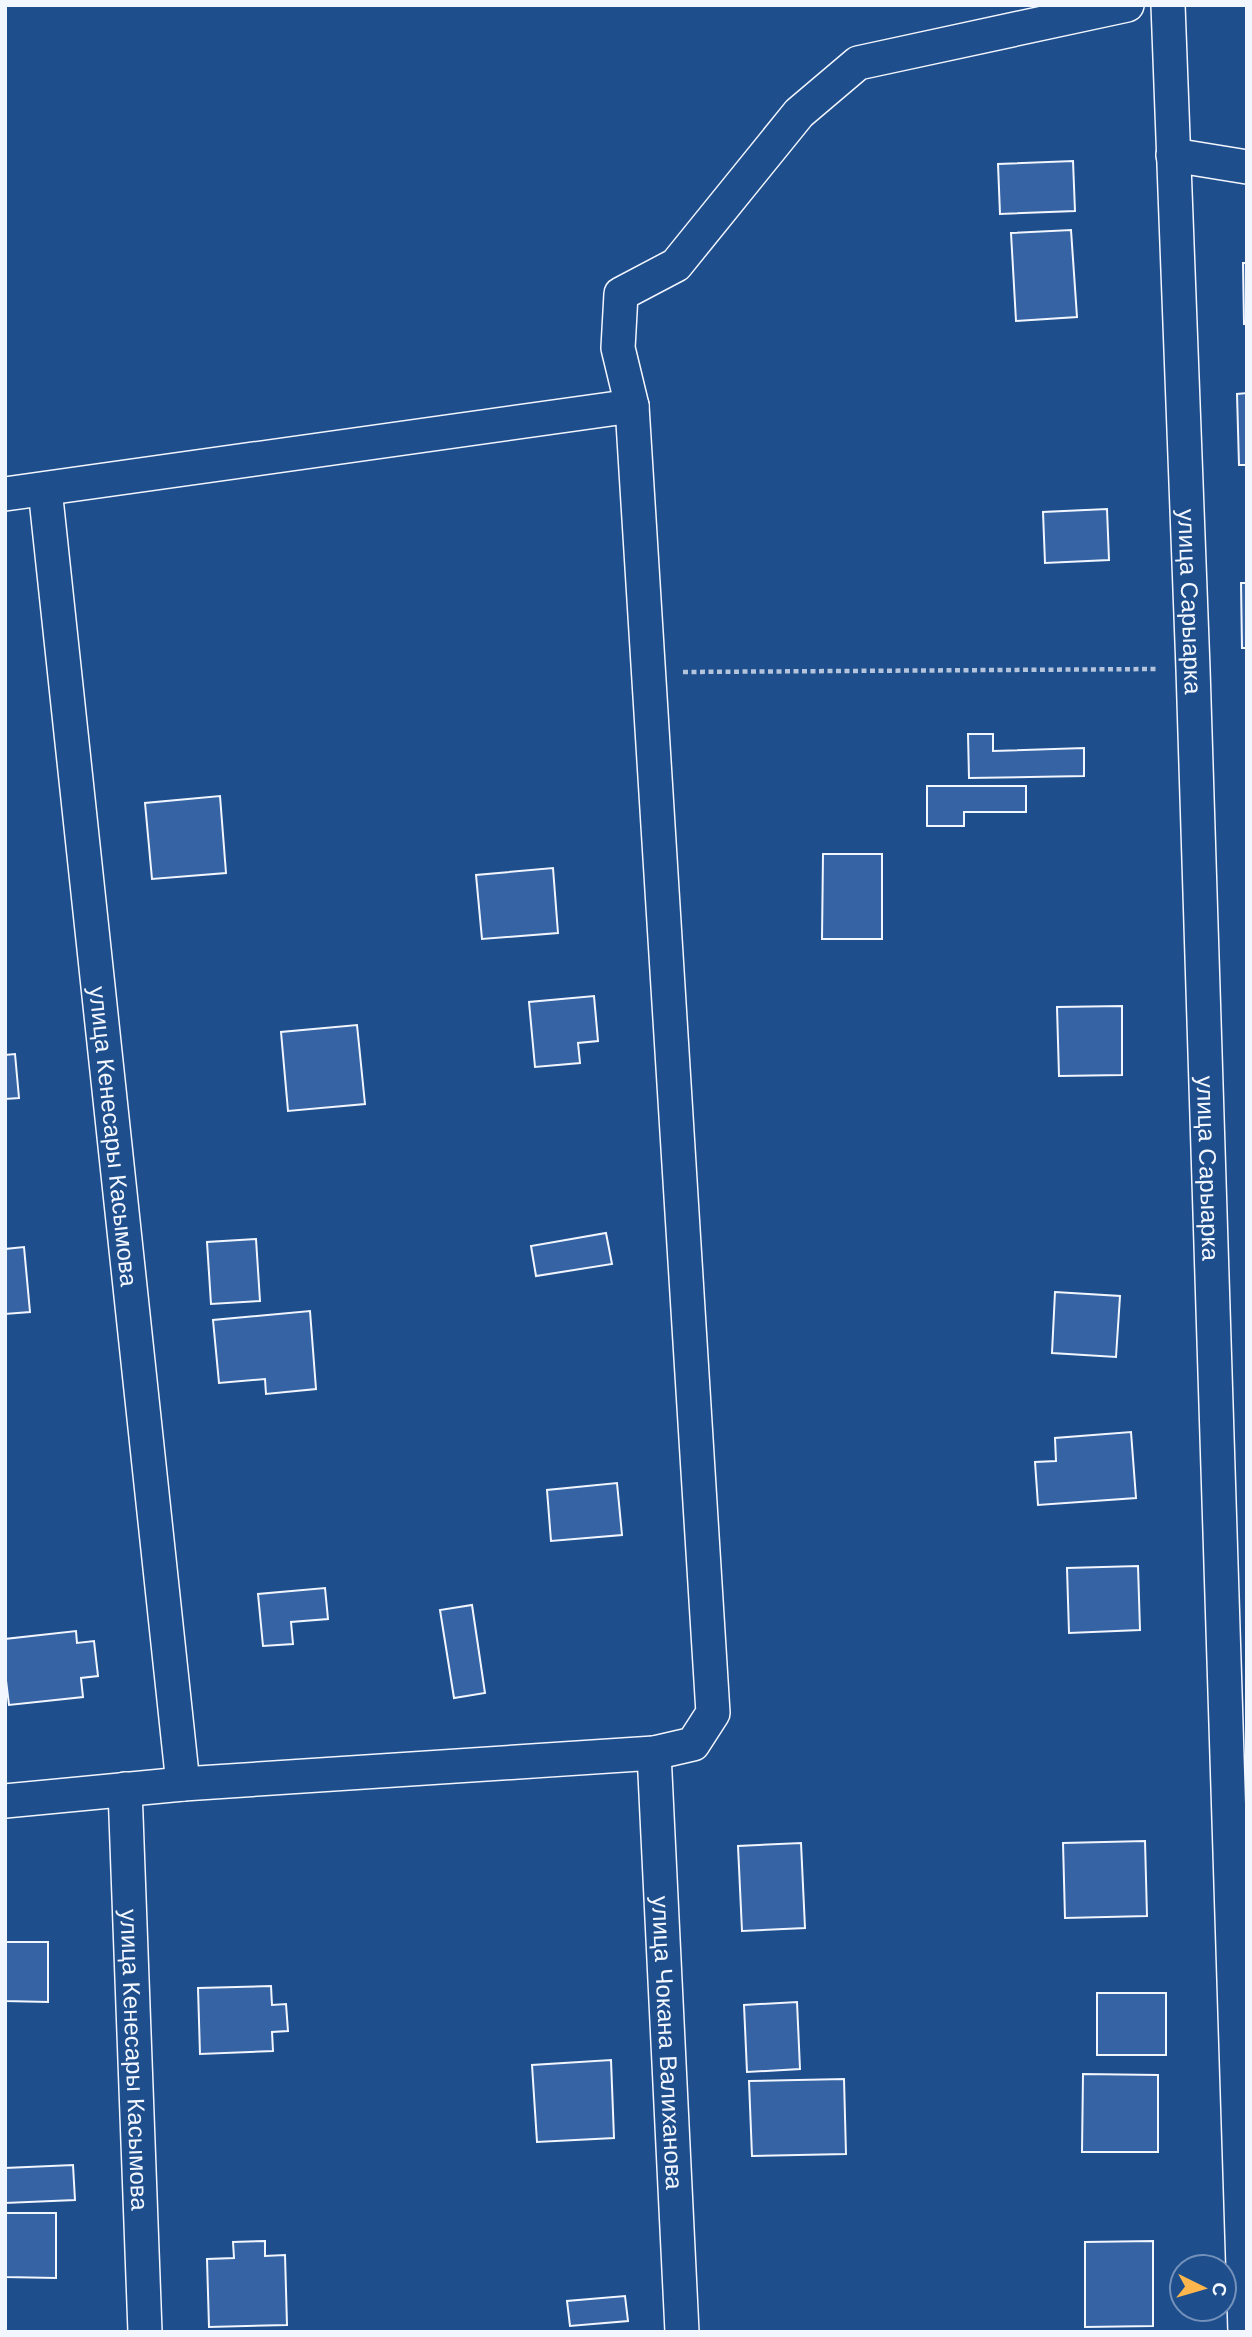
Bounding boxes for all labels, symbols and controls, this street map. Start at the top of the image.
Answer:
street label: улица Сарыарка [1173,508,1207,695]
street label: улица Кенесары Касымова [85,985,143,1288]
street label: улица Сарыарка [1192,1075,1225,1262]
street label: улица Чокана Валиханова [647,1895,689,2191]
street label: улица Кенесары Касымова [116,1909,154,2212]
north arrow [1168,2253,1238,2323]
text: С [1208,2282,1230,2297]

